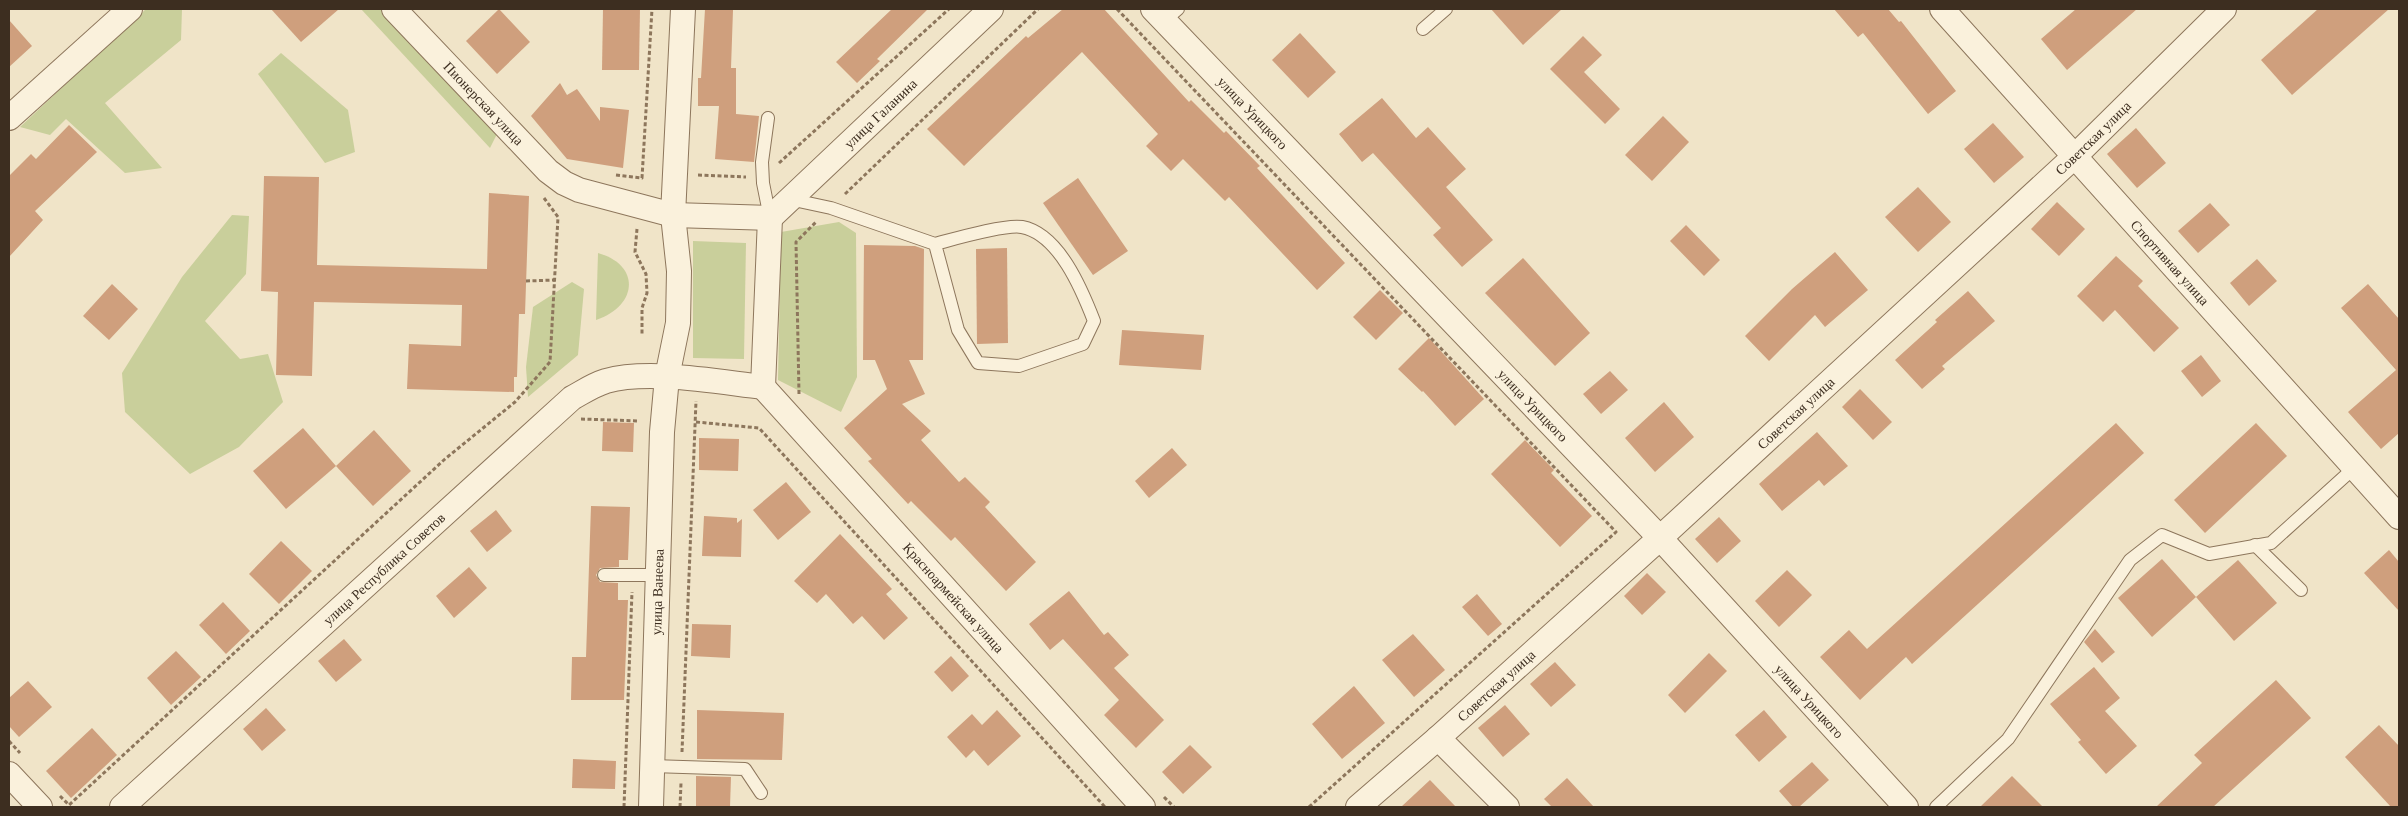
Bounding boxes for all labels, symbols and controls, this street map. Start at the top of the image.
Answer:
street label: Пионерская улица [440,59,527,149]
street label: улица Урицкого [1214,74,1290,153]
street label: улица Галанина [841,76,921,152]
street label: Советская улица [2053,98,2135,178]
street label: Спортивная улица [2128,217,2212,309]
street label: улица Урицкого [1494,366,1571,445]
street label: Советская улица [1755,374,1838,452]
street label: улица Республика Советов [320,510,448,628]
street label: Красноармейская улица [900,540,1007,656]
street label: улица Ванеева [649,548,667,635]
street label: Советская улица [1455,647,1539,725]
street label: улица Урицкого [1772,662,1846,741]

